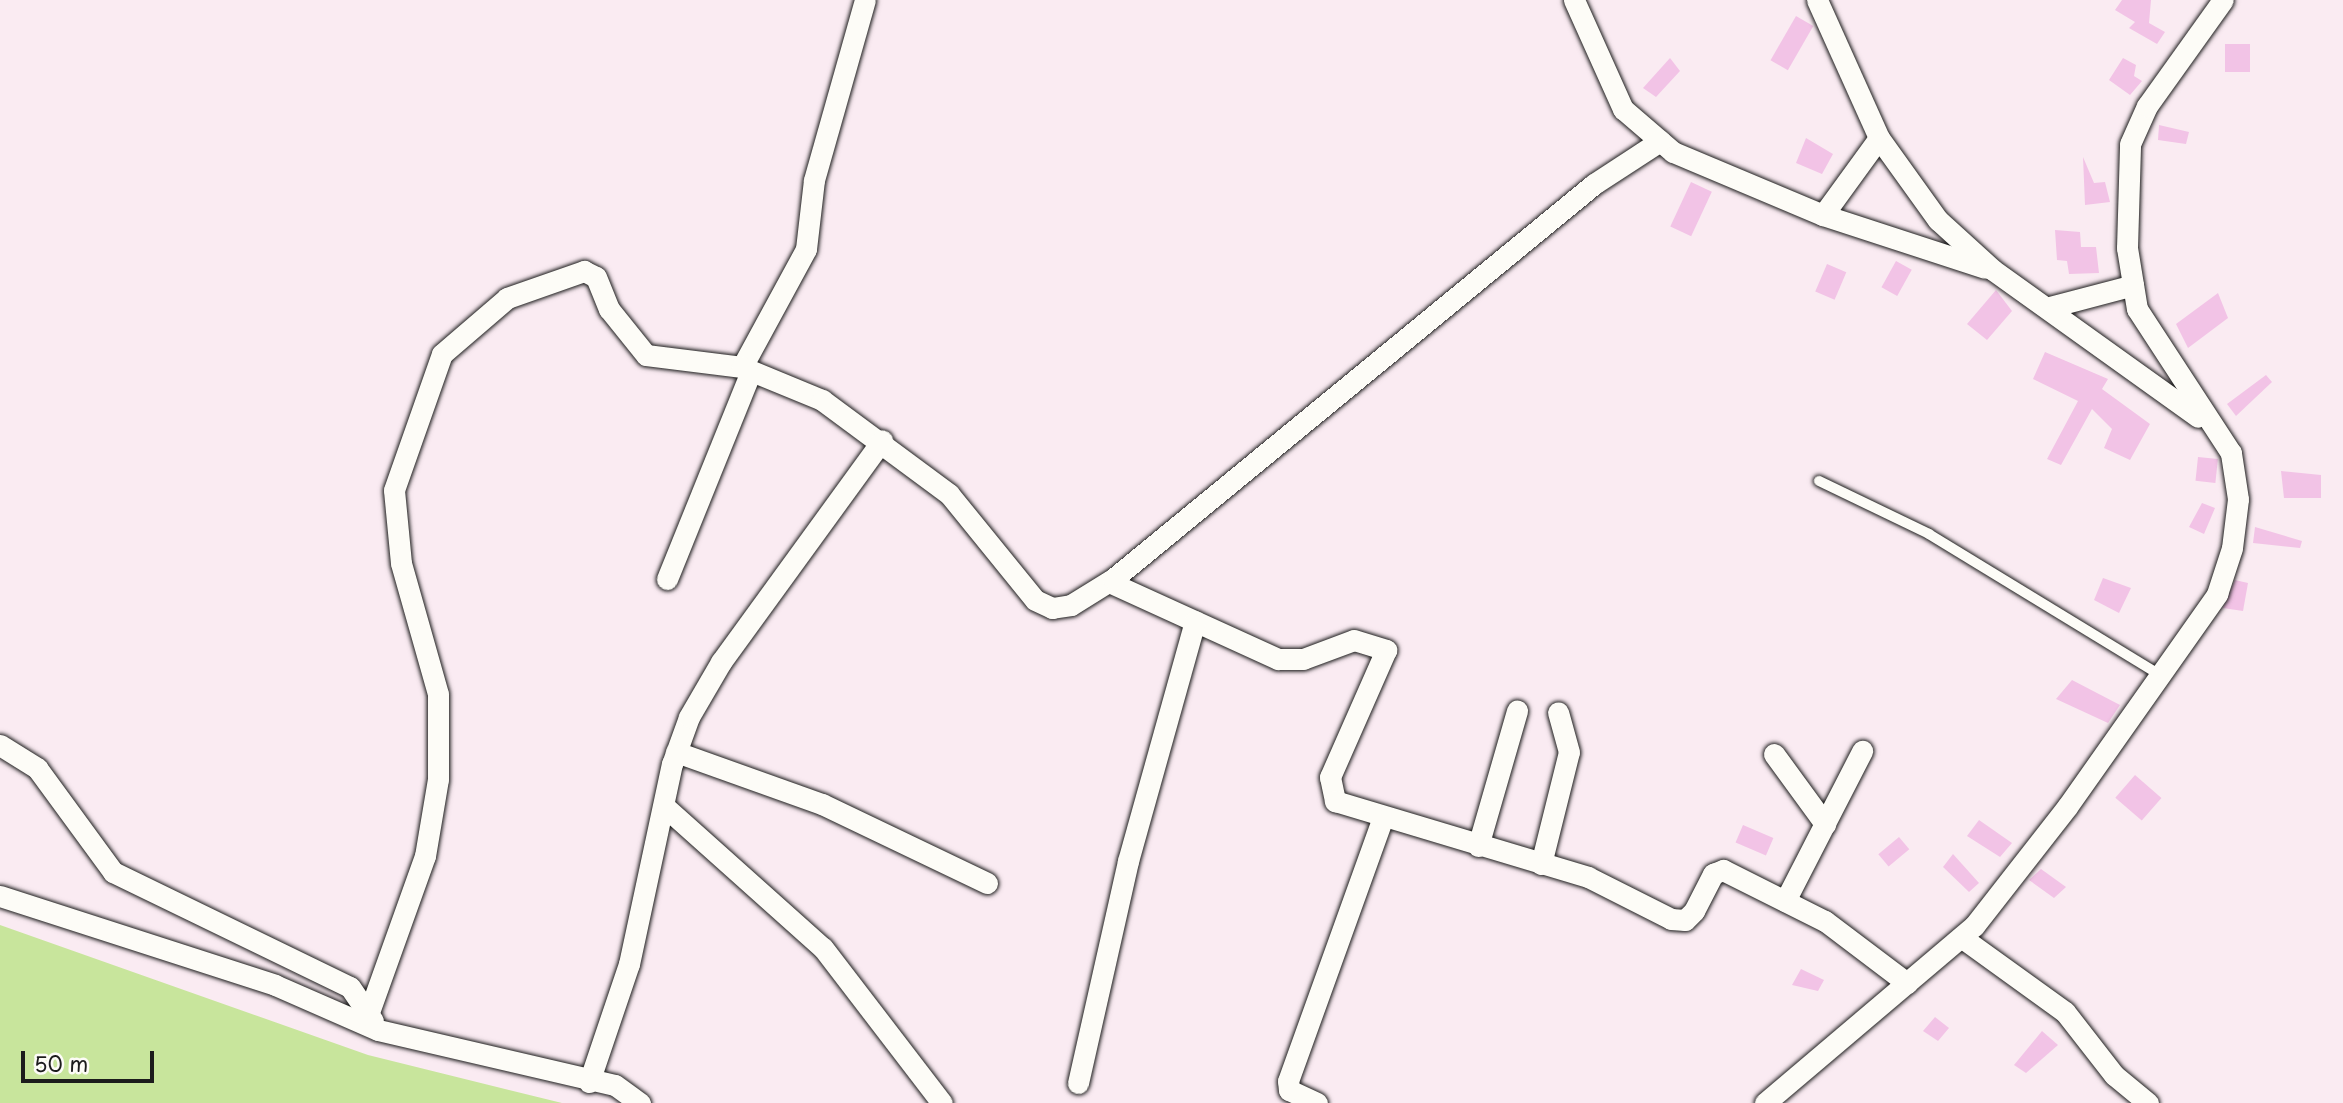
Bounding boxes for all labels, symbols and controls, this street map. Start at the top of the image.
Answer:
scale bar [24,1036,158,1080]
text: 50 m [34,1047,88,1079]

